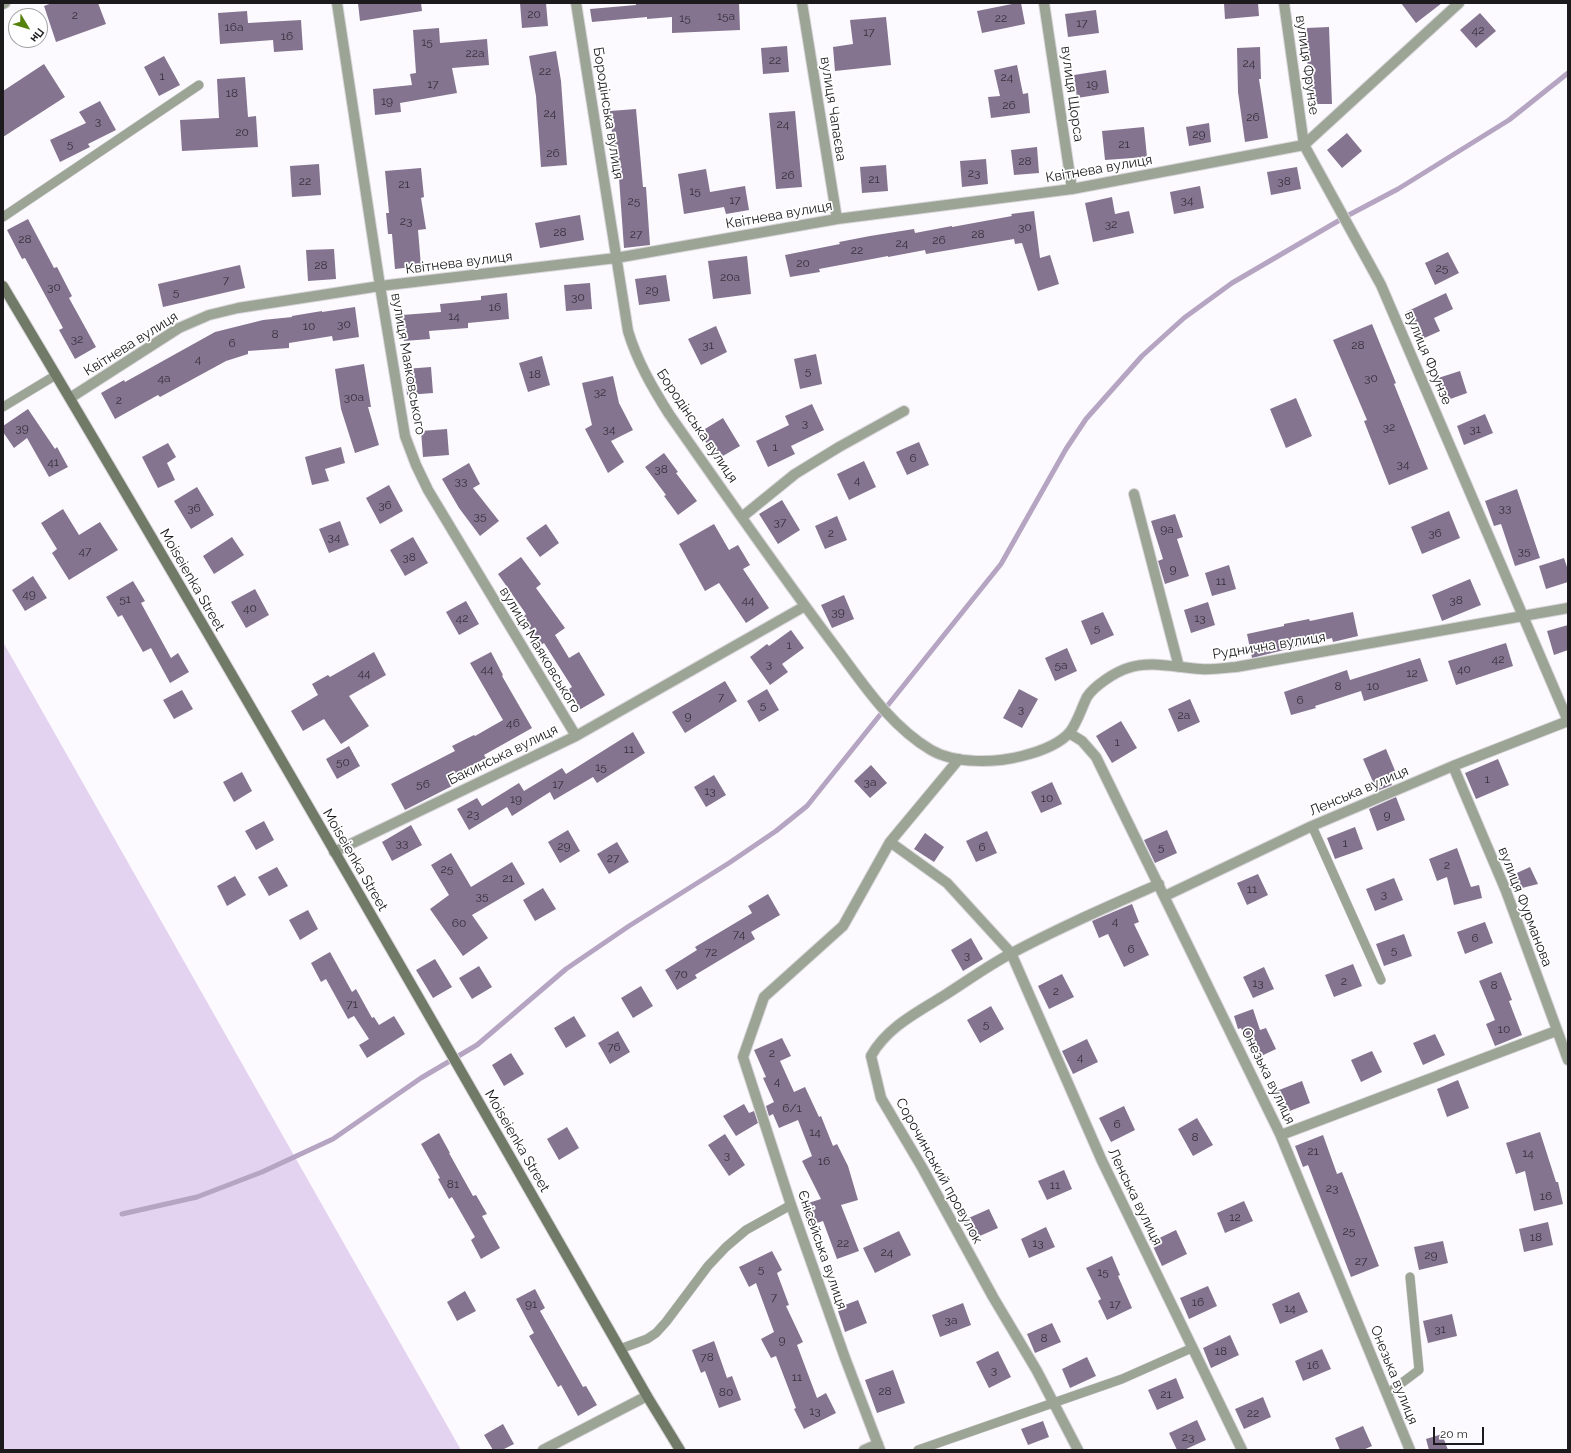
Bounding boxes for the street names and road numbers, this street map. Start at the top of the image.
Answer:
street label: вулиця Фрунзе [1292,14,1322,116]
street label: вулиця Щорса [1057,45,1087,143]
street label: Бородінська вулиця [589,46,627,180]
street label: вулиця Чапаєва [816,56,850,162]
street label: Квітнева вулиця [1044,151,1154,187]
street label: Квітнева вулиця [724,197,834,233]
street label: Квітнева вулиця [404,248,514,278]
street label: вулиця Маяковського [387,292,429,436]
street label: Квітнева вулиця [81,308,181,380]
street label: вулиця Фрунзе [1401,309,1455,407]
street label: Бородінська вулиця [653,366,741,486]
street label: Moiseienka Street [156,526,228,634]
street label: вулиця Маяковського [496,584,584,716]
street label: Руднична вулиця [1211,629,1327,663]
street label: Бакинська вулиця [445,721,561,789]
street label: Ленська вулиця [1307,763,1411,819]
street label: Moiseienka Street [319,806,391,914]
street label: вулиця Фурманова [1494,845,1556,969]
street label: Онезька вулиця [1237,1025,1299,1127]
street label: Moiseienka Street [481,1087,553,1195]
street label: Сорочинський провулок [892,1095,986,1247]
street label: Ленська вулиця [1104,1146,1166,1248]
street label: Єнісейська вулиця [794,1188,850,1312]
street label: Онезька вулиця [1366,1323,1422,1427]

